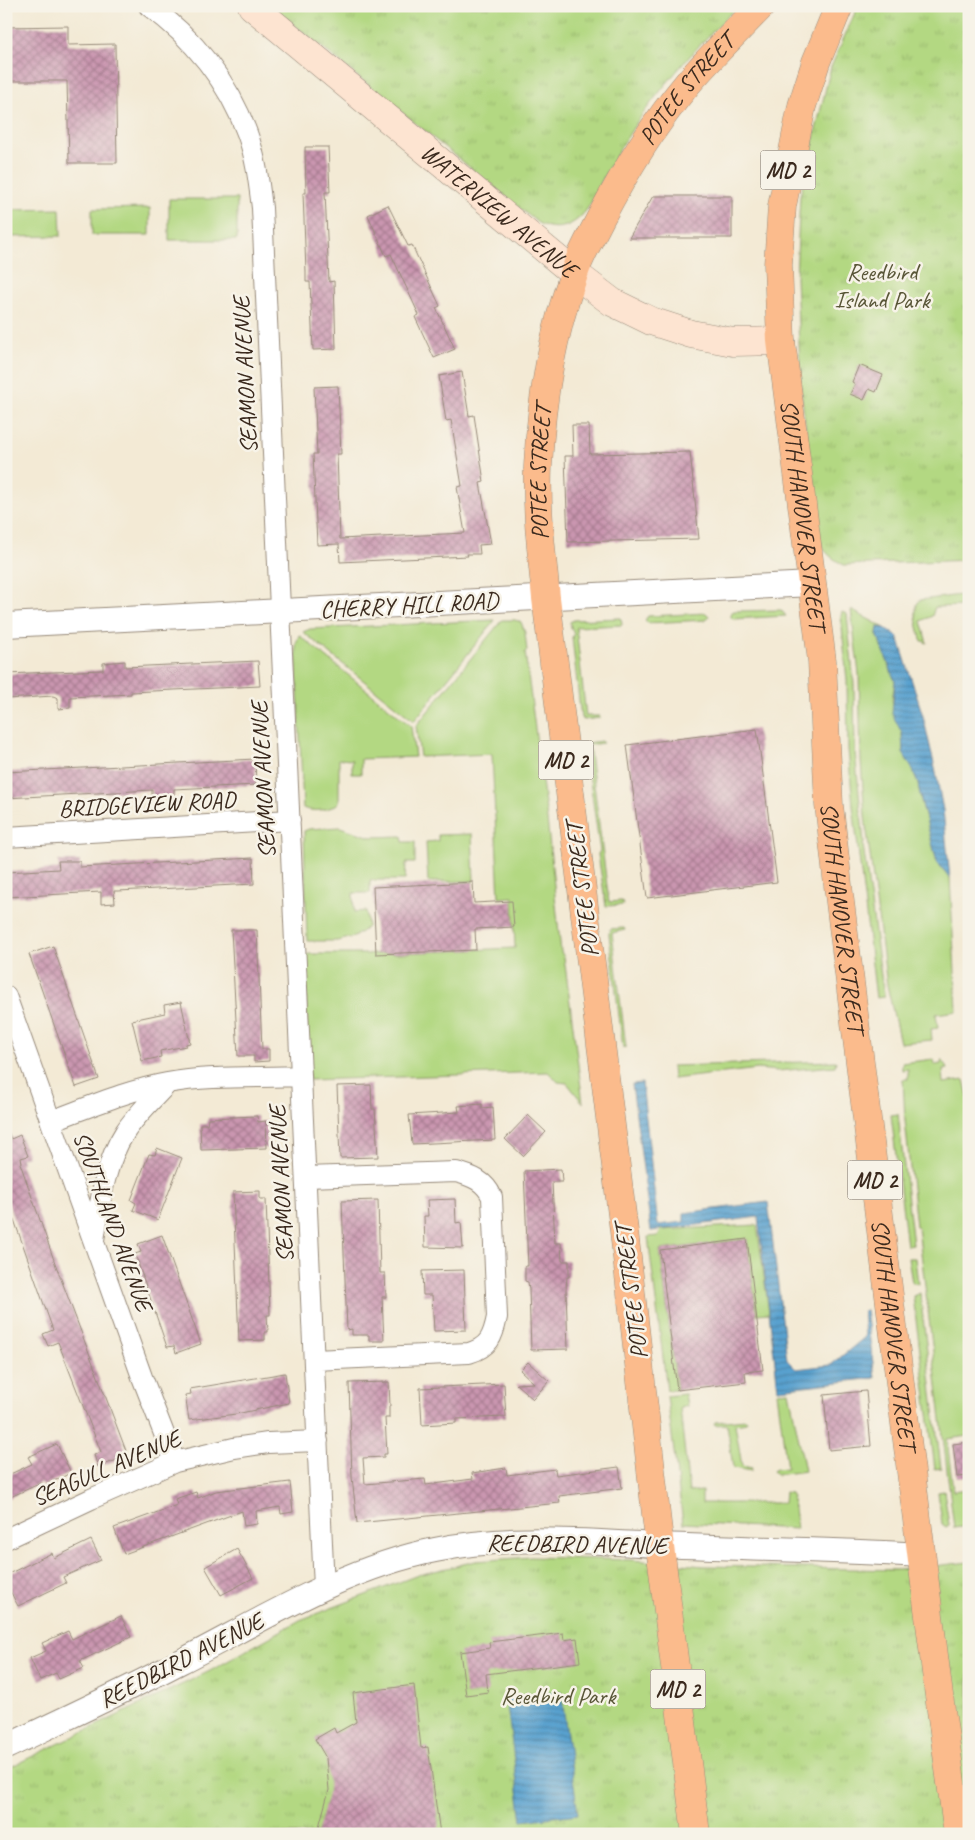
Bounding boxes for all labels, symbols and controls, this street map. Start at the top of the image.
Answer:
street label: POTEE STREET [632,23,745,150]
street label: WATERVIEW AVENUE [415,137,586,286]
road number: MD 2 [760,150,816,190]
park label: Reedbird Island Park [834,257,932,315]
street label: SEAMON AVENUE [226,292,264,454]
street label: POTEE STREET [523,397,559,541]
street label: SOUTH HANOVER STREET [774,398,834,637]
street label: CHERRY HILL ROAD [319,585,501,625]
street label: SEAMON AVENUE [244,697,282,859]
road number: MD 2 [538,740,594,780]
street label: BRIDGEVIEW ROAD [58,784,238,824]
street label: SOUTH HANOVER STREET [814,801,872,1040]
street label: POTEE STREET [558,815,605,959]
street label: SEAMON AVENUE [262,1101,300,1263]
street label: SOUTHLAND AVENUE [67,1127,160,1318]
road number: MD 2 [848,1160,902,1200]
street label: POTEE STREET [607,1217,654,1361]
street label: SOUTH HANOVER STREET [865,1218,924,1457]
street label: SEAGULL AVENUE [27,1422,188,1513]
street label: REEDBIRD AVENUE [487,1527,671,1561]
street label: REEDBIRD AVENUE [94,1604,271,1714]
road number: MD 2 [650,1670,706,1708]
park label: Reedbird Park [501,1681,618,1711]

